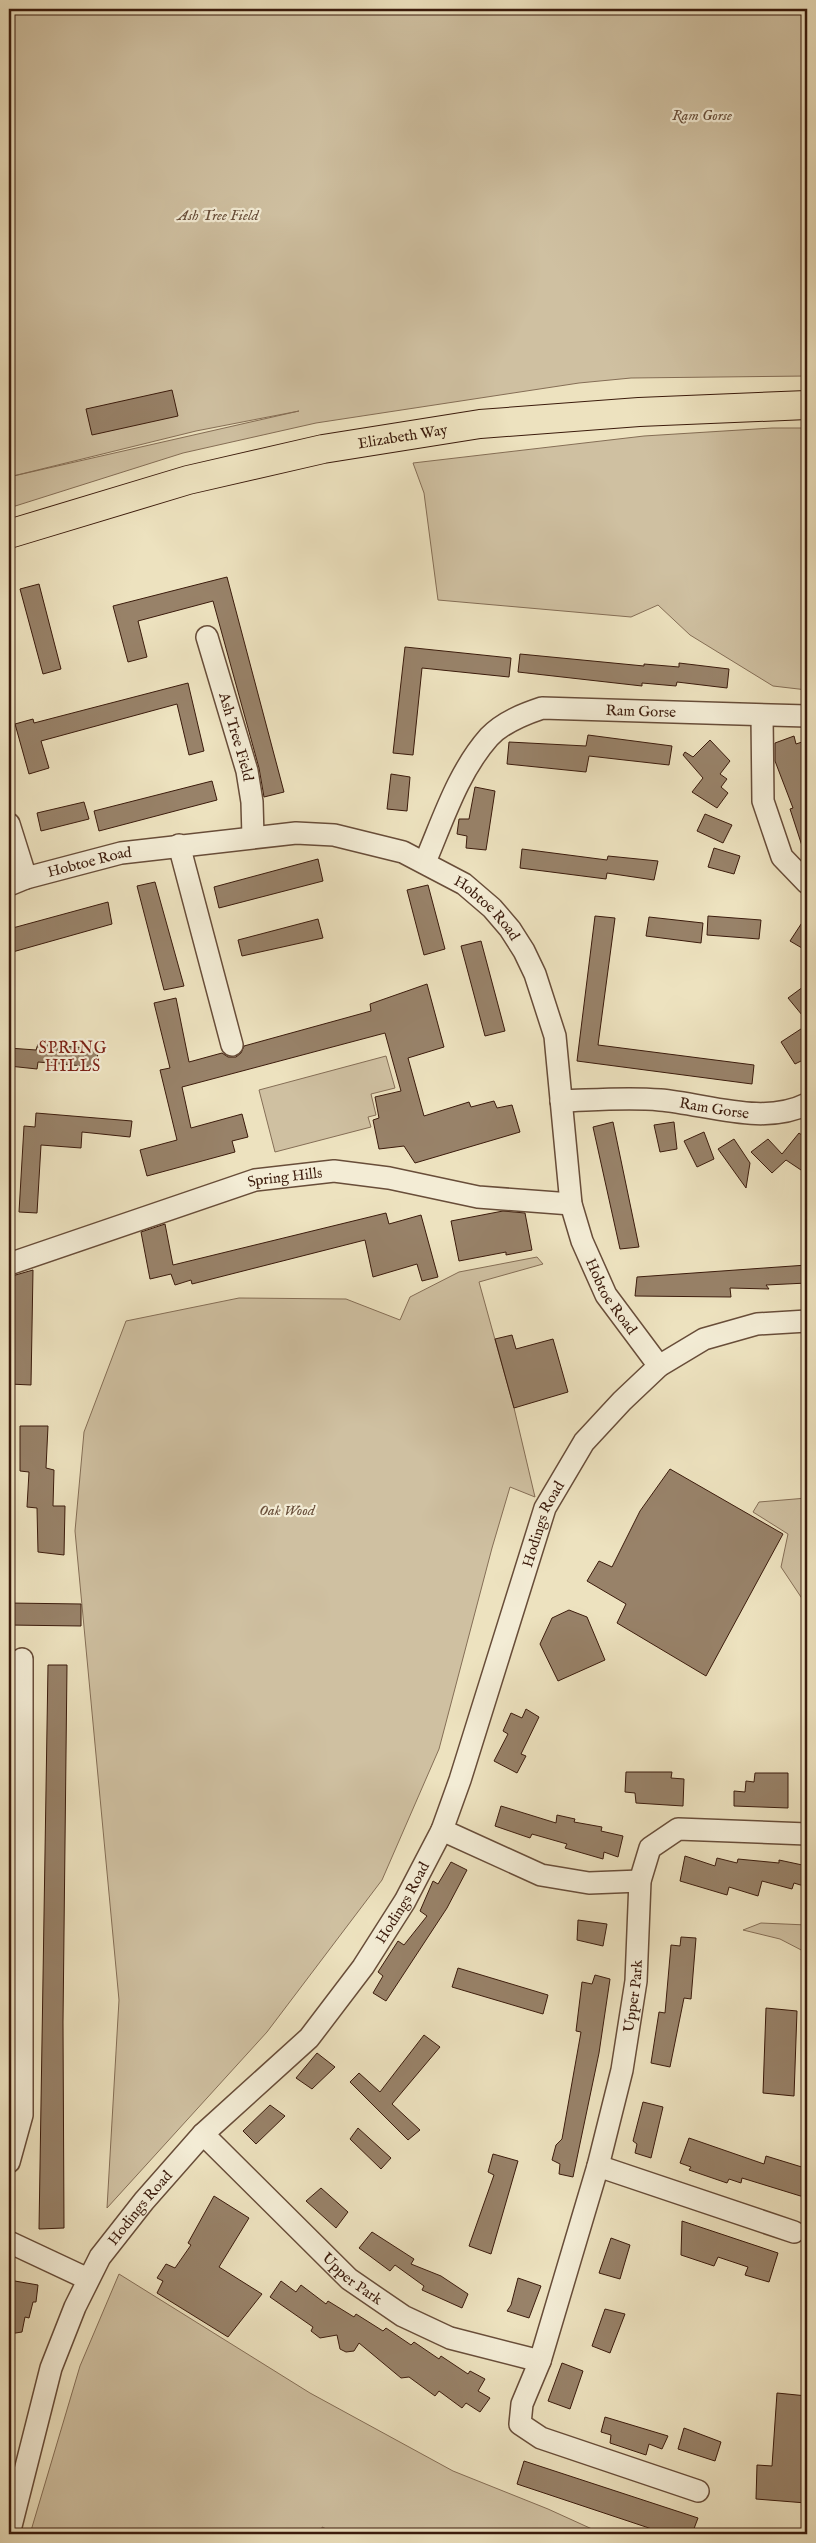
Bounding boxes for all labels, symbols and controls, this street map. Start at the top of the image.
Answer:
park label: Ram Gorse [672,106,732,125]
park label: Ash Tree Field [176,206,259,225]
street label: Elizabeth Way [356,420,449,453]
street label: Ash Tree Field [214,689,258,783]
street label: Ram Gorse [605,700,676,722]
street label: Hobtoe Road [45,842,133,881]
street label: Hobtoe Road [451,871,525,945]
district label: SPRING HILLS [39,1039,107,1077]
street label: Ram Gorse [678,1093,750,1123]
street label: Spring Hills [245,1163,323,1191]
street label: Hobtoe Road [581,1255,642,1339]
street label: Hodings Road [518,1477,569,1570]
park label: Oak Wood [259,1501,316,1520]
street label: Hodings Road [371,1858,434,1947]
street label: Upper Park [619,1958,646,2033]
street label: Hodings Road [103,2166,177,2249]
street label: Upper Park [318,2248,387,2309]

